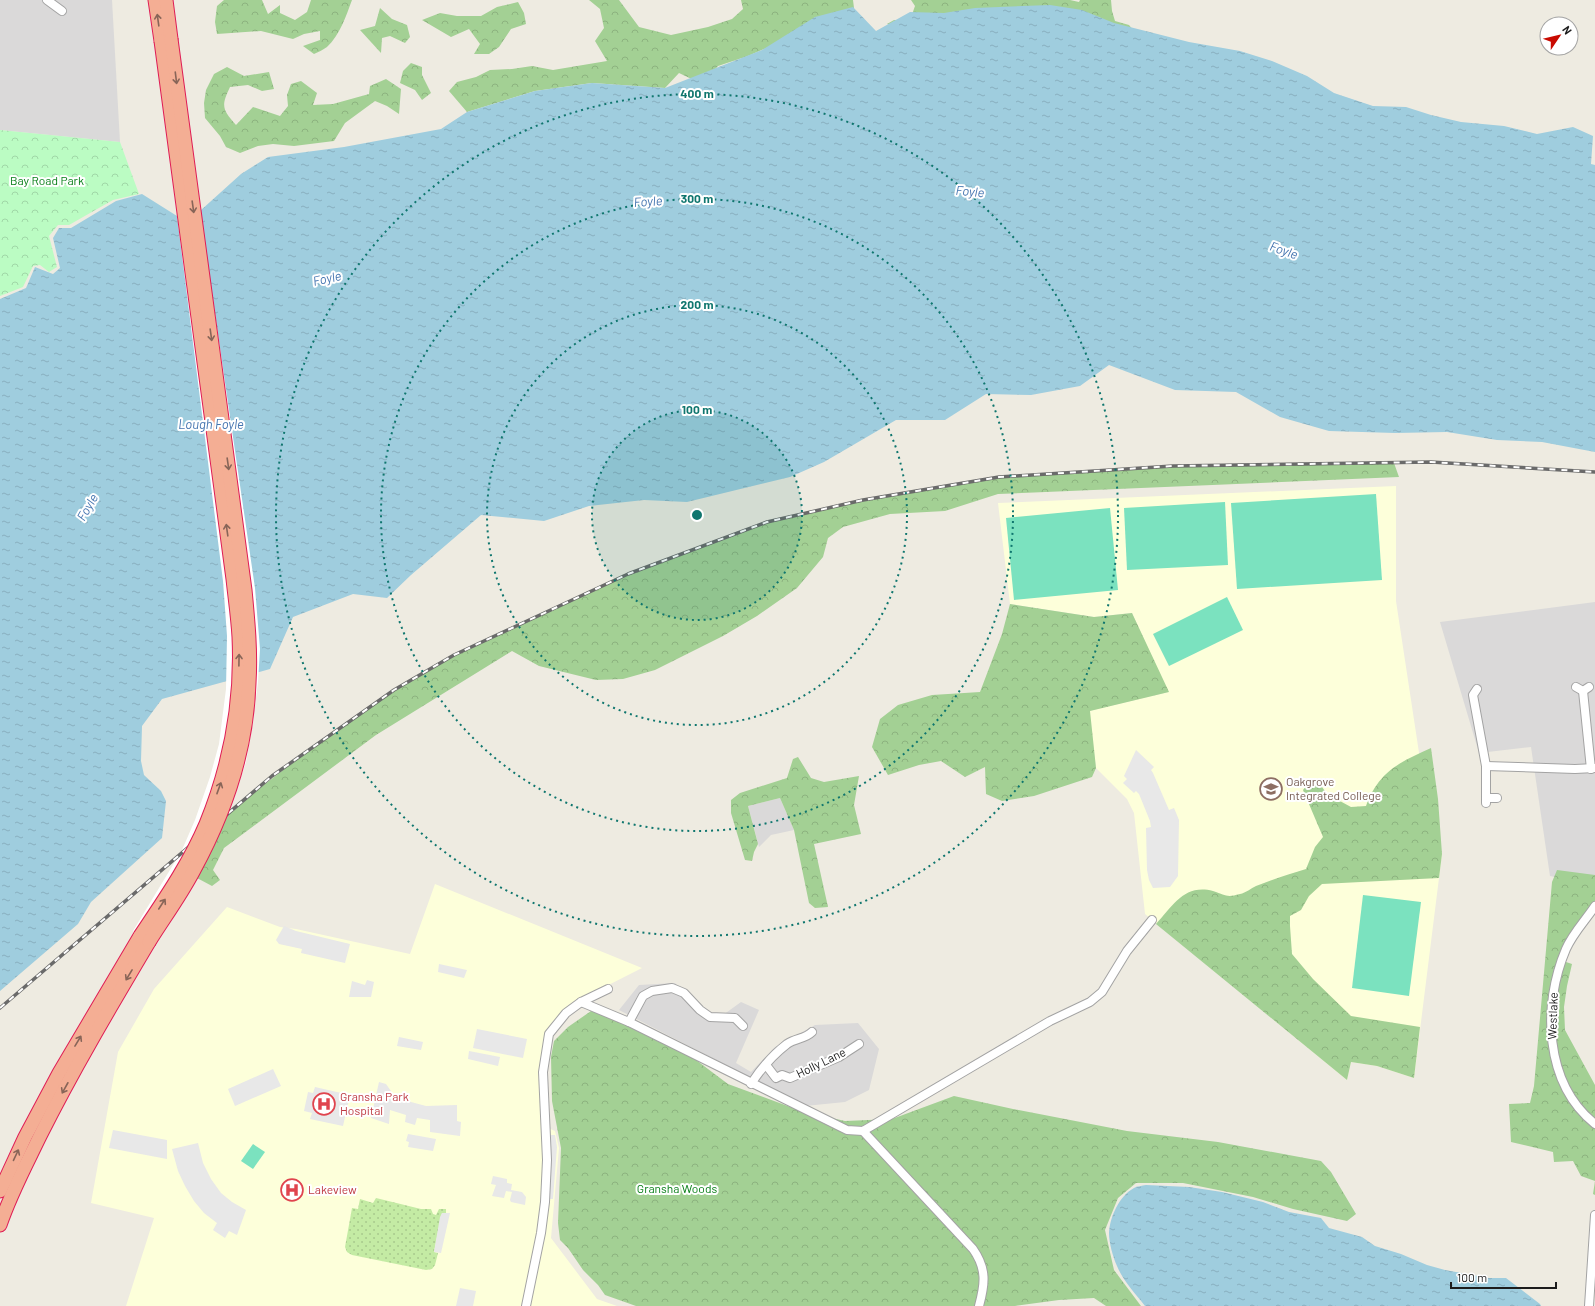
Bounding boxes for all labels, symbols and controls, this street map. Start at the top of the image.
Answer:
one-way arrow [154,14,162,27]
north arrow [1539,16,1579,56]
text: N [1560,23,1575,37]
one-way arrow [173,71,180,84]
text: 400 m [680,86,714,100]
park label: Bay Road Park [10,173,84,187]
water label: Foyle [955,182,985,200]
text: 300 m [681,191,713,205]
water label: Foyle [633,192,663,210]
one-way arrow [190,200,197,213]
water label: Foyle [1268,238,1300,262]
water label: Foyle [311,267,343,289]
text: 200 m [681,297,713,311]
one-way arrow [207,329,215,342]
text: 100 m [682,402,712,416]
water label: Lough Foyle [178,416,244,432]
one-way arrow [225,457,232,470]
water label: Foyle [73,490,101,523]
centre of rings [690,508,704,522]
one-way arrow [223,524,231,537]
one-way arrow [235,654,243,667]
place label: Oakgrove Integrated College [1286,774,1381,802]
school or university icon: Oakgrove Integrated College [1258,776,1284,802]
one-way arrow [216,781,223,794]
one-way arrow [158,898,166,910]
one-way arrow [124,969,132,981]
street label: Westlake [1544,992,1560,1040]
one-way arrow [75,1035,83,1047]
street label: Holly Lane [793,1044,848,1080]
one-way arrow [60,1082,68,1094]
place label: Gransha Park Hospital [340,1089,409,1117]
hospital icon: Gransha Park Hospital [311,1091,337,1117]
one-way arrow [13,1150,20,1162]
hospital icon: Lakeview [279,1177,305,1203]
park label: Gransha Woods [637,1181,717,1195]
place label: Lakeview [308,1182,357,1196]
scale bar [1451,1264,1556,1290]
text: 100 m [1457,1270,1487,1284]

